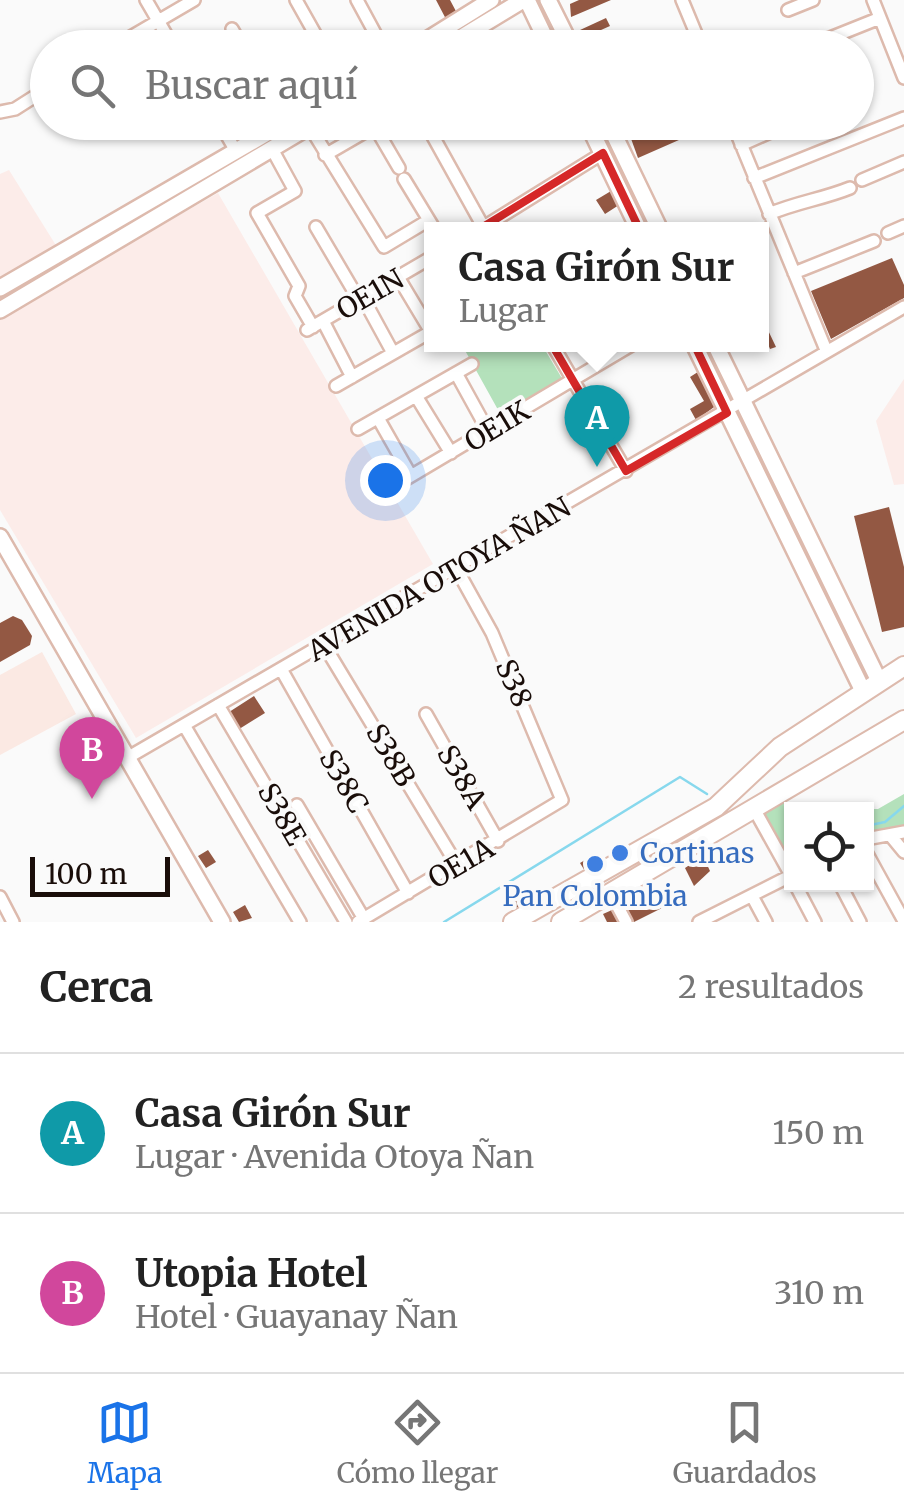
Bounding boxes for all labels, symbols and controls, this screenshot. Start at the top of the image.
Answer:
search box [30,30,874,140]
icon: search [65,58,120,113]
text: Buscar aquí [145,62,357,109]
popup [424,222,769,352]
text: Casa Girón Sur [459,244,734,291]
street label: OE1N [330,260,410,327]
text: Lugar [459,291,549,331]
pin: A [564,384,630,467]
street label: OE1K [458,392,537,459]
your location [360,455,411,506]
street label: AVENIDA OTOYA ÑAN [300,489,577,670]
street label: S38 [488,654,540,712]
pin: B [59,716,124,799]
street label: S38B [358,717,424,793]
street label: S38A [429,738,495,816]
street label: S38C [312,743,376,819]
street label: S38E [250,777,314,852]
map controls [784,802,874,892]
button: locate [784,802,874,892]
street label: OE1A [422,830,501,896]
place label: Cortinas [640,835,754,871]
marker: Cortinas [609,842,631,864]
scale bar [30,852,170,896]
marker: Pan Colombia [584,853,606,875]
text: 100 m [45,856,127,892]
place label: Pan Colombia [503,878,688,914]
text: Cerca [40,961,153,1013]
text: 2 resultados [678,967,864,1007]
text: Casa Girón Sur [135,1090,411,1137]
text: A [61,1113,84,1153]
text: 150 m [772,1113,864,1153]
text: Lugar · Avenida Otoya Ñan [135,1137,534,1177]
text: Utopia Hotel [135,1250,368,1297]
text: B [61,1273,84,1313]
text: 310 m [774,1273,864,1313]
text: Hotel · Guayanay Ñan [135,1297,458,1337]
tab: Mapa [87,1395,162,1491]
tab: Cómo llegar [337,1395,498,1491]
tab: Guardados [673,1395,817,1491]

